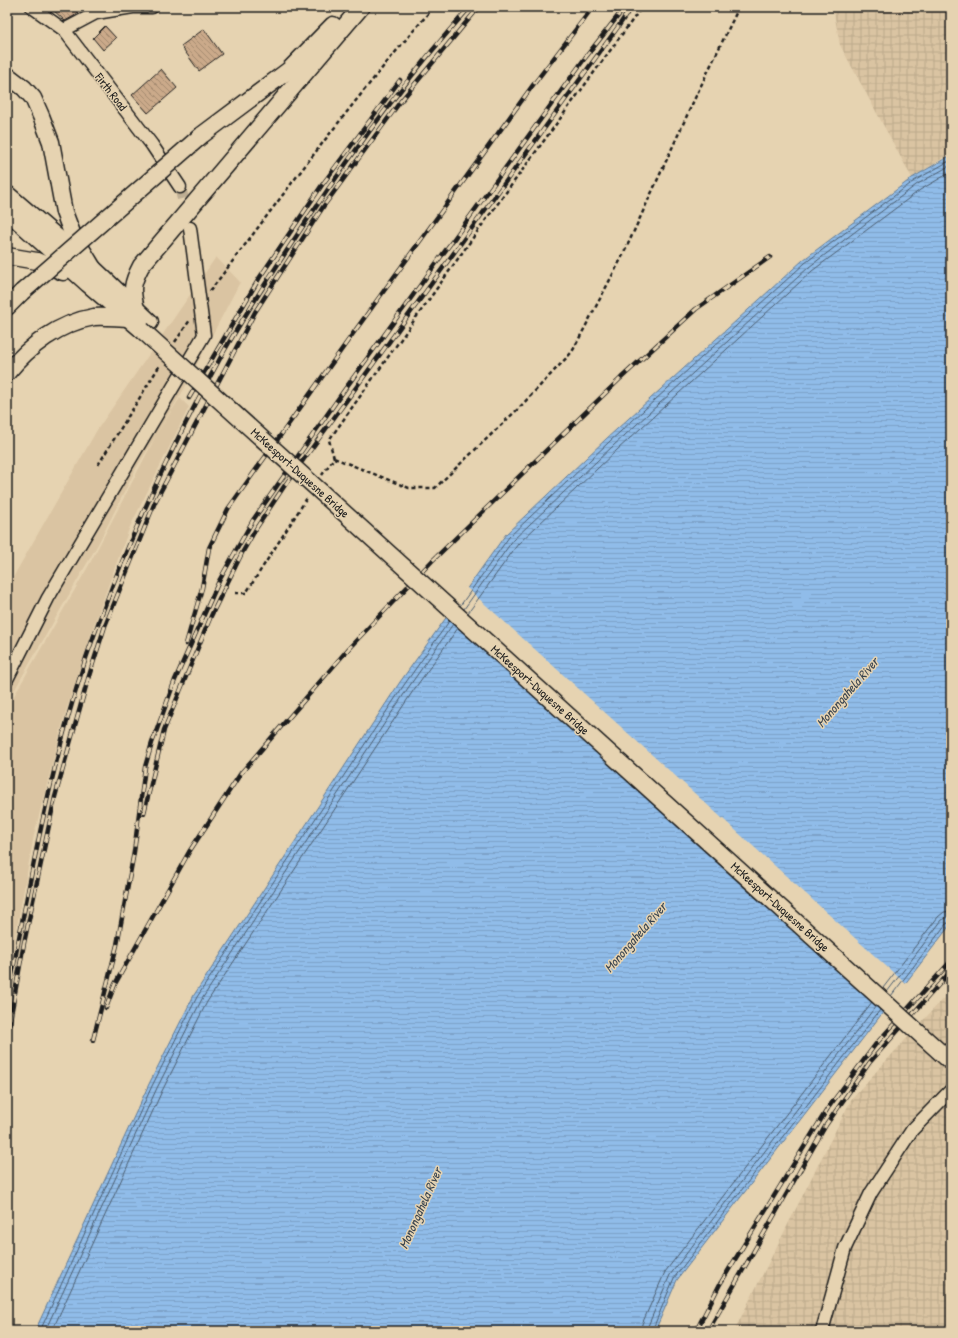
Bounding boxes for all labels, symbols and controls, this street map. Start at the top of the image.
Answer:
street label: Firth Road [91,69,132,114]
street label: McKeesport-Duquesne Bridge [247,424,353,522]
street label: McKeesport-Duquesne Bridge [487,641,593,739]
water label: Monongahela River [812,652,884,731]
street label: McKeesport-Duquesne Bridge [727,858,833,956]
water label: Monongahela River [600,897,672,976]
water label: Monongahela River [394,1163,448,1252]

